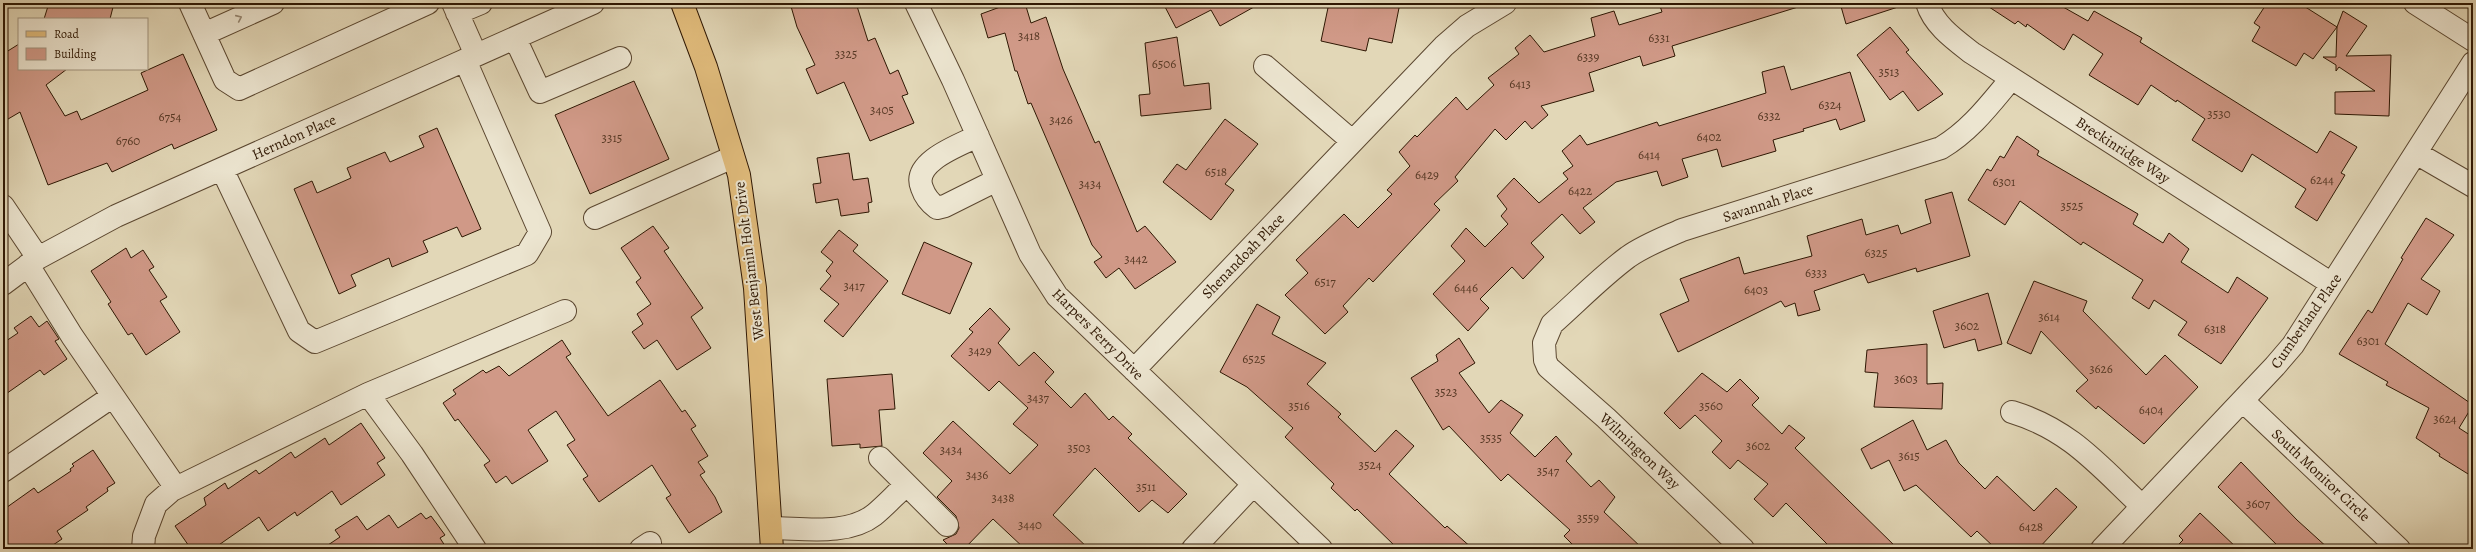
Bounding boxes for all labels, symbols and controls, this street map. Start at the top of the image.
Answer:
one-way arrow [235,15,242,23]
legend [18,18,148,70]
text: Road [54,26,80,42]
house number: 3418 [1018,27,1040,44]
house number: 6331 [1648,29,1670,46]
house number: 3325 [835,45,857,62]
text: Building [54,46,96,62]
house number: 6339 [1577,48,1599,65]
house number: 6506 [1152,55,1176,72]
house number: 3513 [1879,63,1899,80]
house number: 6413 [1509,75,1531,92]
house number: 6324 [1818,96,1842,113]
house number: 3405 [870,101,894,118]
house number: 3530 [2207,105,2231,122]
house number: 6332 [1758,107,1781,124]
house number: 6754 [159,108,182,125]
street label: Herndon Place [249,109,340,164]
house number: 3426 [1049,111,1073,128]
street label: Breckinridge Way [2072,112,2174,188]
house number: 6402 [1697,128,1722,145]
house number: 3315 [602,129,622,146]
house number: 6760 [116,132,140,149]
house number: 6414 [1638,146,1660,163]
house number: 6518 [1205,163,1227,180]
house number: 6429 [1415,166,1439,183]
house number: 6244 [2310,171,2334,188]
house number: 6301 [1993,173,2016,190]
house number: 3434 [1079,175,1101,192]
street label: Savannah Place [1720,179,1816,227]
street label: West Benjamin Holt Drive [729,180,769,342]
house number: 6422 [1568,182,1592,199]
house number: 3525 [2061,197,2083,214]
street label: Shenandoah Place [1197,209,1289,303]
house number: 6325 [1864,244,1888,261]
house number: 3442 [1124,250,1148,267]
house number: 6333 [1805,264,1827,281]
street label: Cumberland Place [2266,269,2346,373]
house number: 6517 [1314,273,1336,290]
house number: 3417 [843,277,865,294]
house number: 6446 [1454,279,1478,296]
house number: 6403 [1744,281,1768,298]
street label: Harpers Ferry Drive [1048,284,1148,384]
house number: 3614 [2038,308,2060,325]
house number: 3602 [1955,317,1979,334]
house number: 6318 [2204,320,2226,337]
house number: 6301 [2357,332,2380,349]
house number: 3429 [968,342,992,359]
house number: 6525 [1242,350,1266,367]
house number: 3626 [2089,360,2113,377]
house number: 3603 [1894,370,1918,387]
house number: 3523 [1435,383,1457,400]
house number: 3437 [1027,389,1050,406]
house number: 3516 [1288,397,1310,414]
house number: 3560 [1699,397,1723,414]
house number: 6404 [2139,401,2163,418]
street label: Wilmington Way [1595,408,1685,494]
house number: 3624 [2433,410,2457,427]
street label: South Monitor Circle [2267,424,2375,526]
house number: 3535 [1480,429,1502,446]
house number: 3602 [1746,437,1770,454]
house number: 3503 [1067,439,1091,456]
house number: 3434 [940,441,962,458]
house number: 3615 [1898,447,1920,464]
house number: 3524 [1358,456,1382,473]
house number: 3547 [1537,462,1560,479]
house number: 3436 [966,466,988,483]
house number: 3511 [1136,478,1156,495]
house number: 3438 [991,489,1015,506]
house number: 3607 [2246,495,2270,512]
house number: 3559 [1577,509,1599,526]
house number: 3440 [1018,516,1042,533]
house number: 6428 [2019,518,2043,535]

